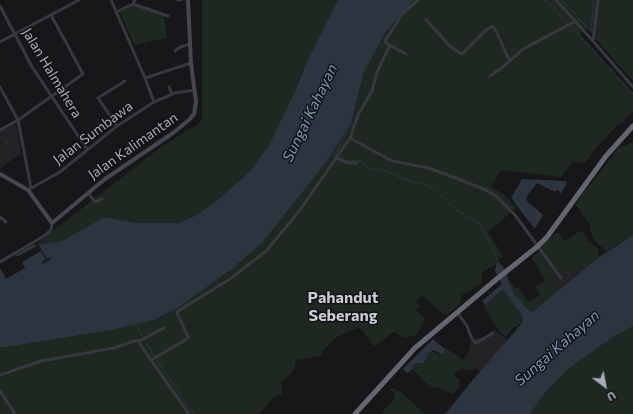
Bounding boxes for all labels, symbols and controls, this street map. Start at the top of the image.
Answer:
street label: Jalan Halmahera [19,25,85,121]
water label: Sungai Kahayan [279,61,341,165]
street label: Jalan Sumbawa [50,98,136,168]
street label: Jalan Kalimantan [85,109,181,183]
district label: Pahandut Seberang [307,288,379,326]
water label: Sungai Kahayan [511,306,603,390]
north arrow [585,366,625,406]
text: U [605,389,618,404]

